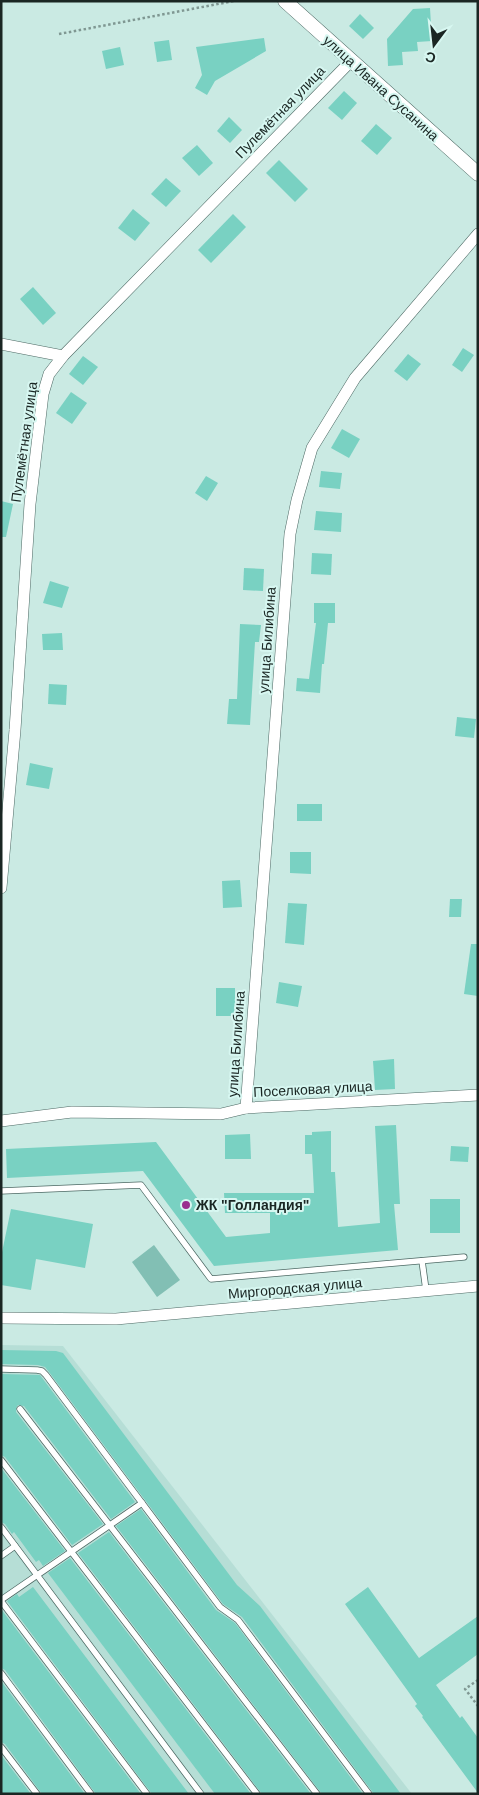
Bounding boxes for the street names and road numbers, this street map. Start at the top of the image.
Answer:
street label: улица Ивана Сусанина [320,32,442,144]
street label: Пулемётная улица [232,62,328,161]
street label: Пулемётная улица [8,380,40,504]
street label: улица Билибина [255,586,279,694]
street label: улица Билибина [224,990,248,1098]
street label: Поселковая улица [253,1078,373,1100]
street label: Миргородская улица [227,1274,363,1302]

